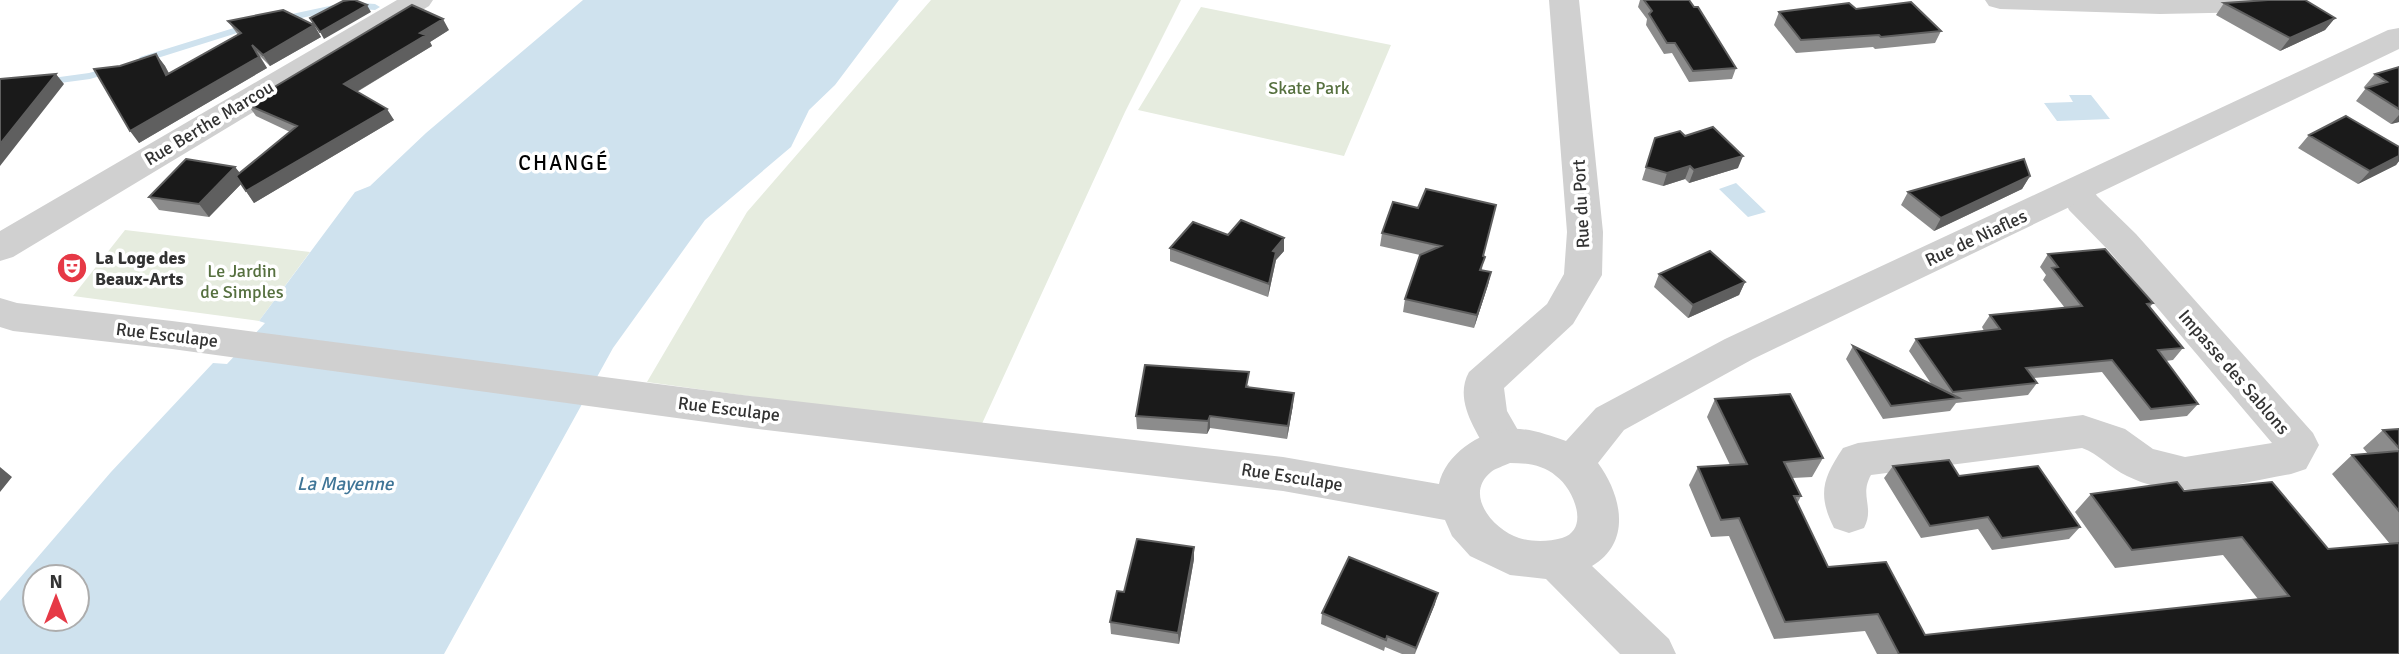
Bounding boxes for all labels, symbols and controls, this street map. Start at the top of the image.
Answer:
street label: Rue Berthe Marcou [140,76,278,170]
park label: Skate Park [1268,77,1350,99]
district label: CHANGÉ [518,150,610,176]
street label: Rue du Port [1568,159,1594,249]
street label: Rue de Niafles [1922,205,2030,271]
place label: La Loge des Beaux-Arts [95,247,185,290]
theatre icon: La Loge des Beaux-Arts [55,251,89,285]
park label: Le Jardin de Simples [200,260,284,303]
street label: Impasse des Sablons [2174,305,2294,439]
street label: Rue Esculape [115,318,219,352]
street label: Rue Esculape [677,392,781,426]
street label: Rue Esculape [1240,458,1344,496]
water label: La Mayenne [297,472,395,496]
north arrow [21,563,91,633]
text: N [49,570,63,594]

